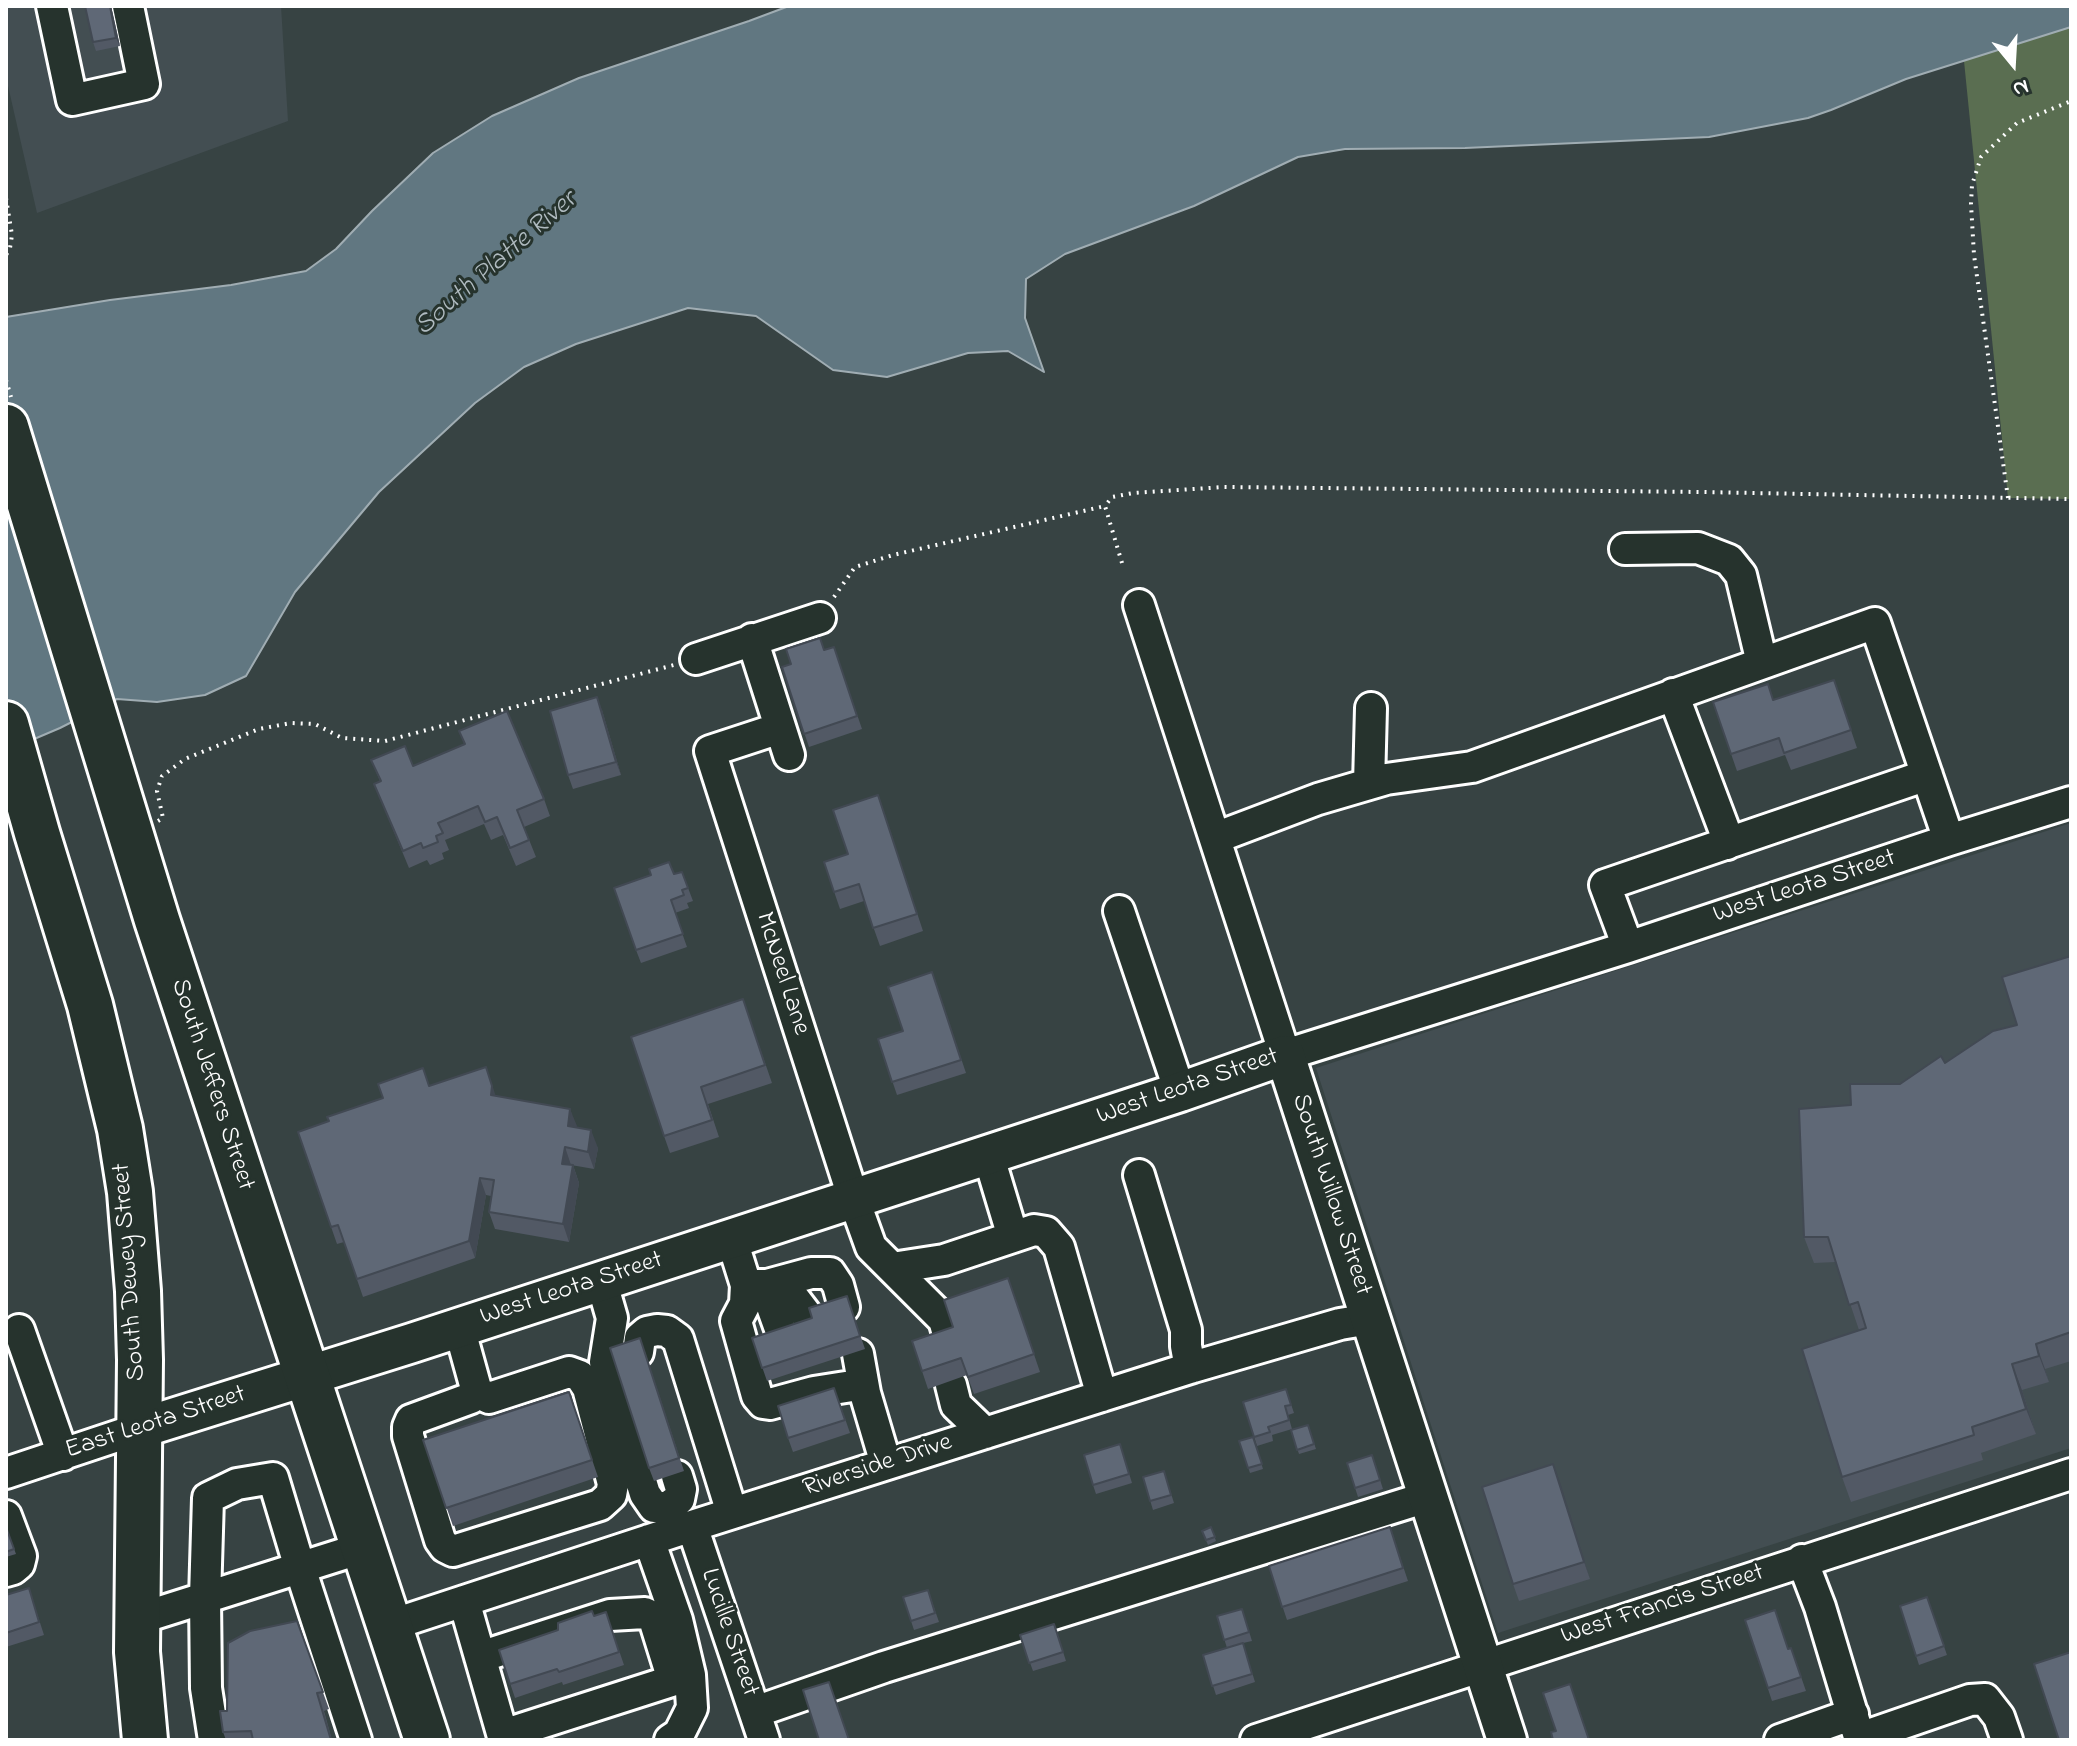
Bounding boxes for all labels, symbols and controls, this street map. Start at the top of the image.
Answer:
north arrow [1973,24,2053,104]
text: N [2008,69,2032,104]
water label: South Platte River [409,185,585,345]
street label: West Leota Street [1710,844,1900,932]
street label: McNeel Lane [747,909,815,1039]
street label: South Jeffers Street [162,975,260,1195]
street label: West Leota Street [1093,1042,1283,1134]
street label: South Willow Street [1283,1090,1377,1300]
street label: South Dewey Street [108,1162,154,1382]
street label: West Leota Street [477,1246,667,1334]
street label: East Leota Street [62,1380,250,1468]
street label: Riverside Drive [800,1428,956,1506]
street label: West Francis Street [1558,1558,1768,1654]
street label: Lucille Street [692,1565,764,1701]

